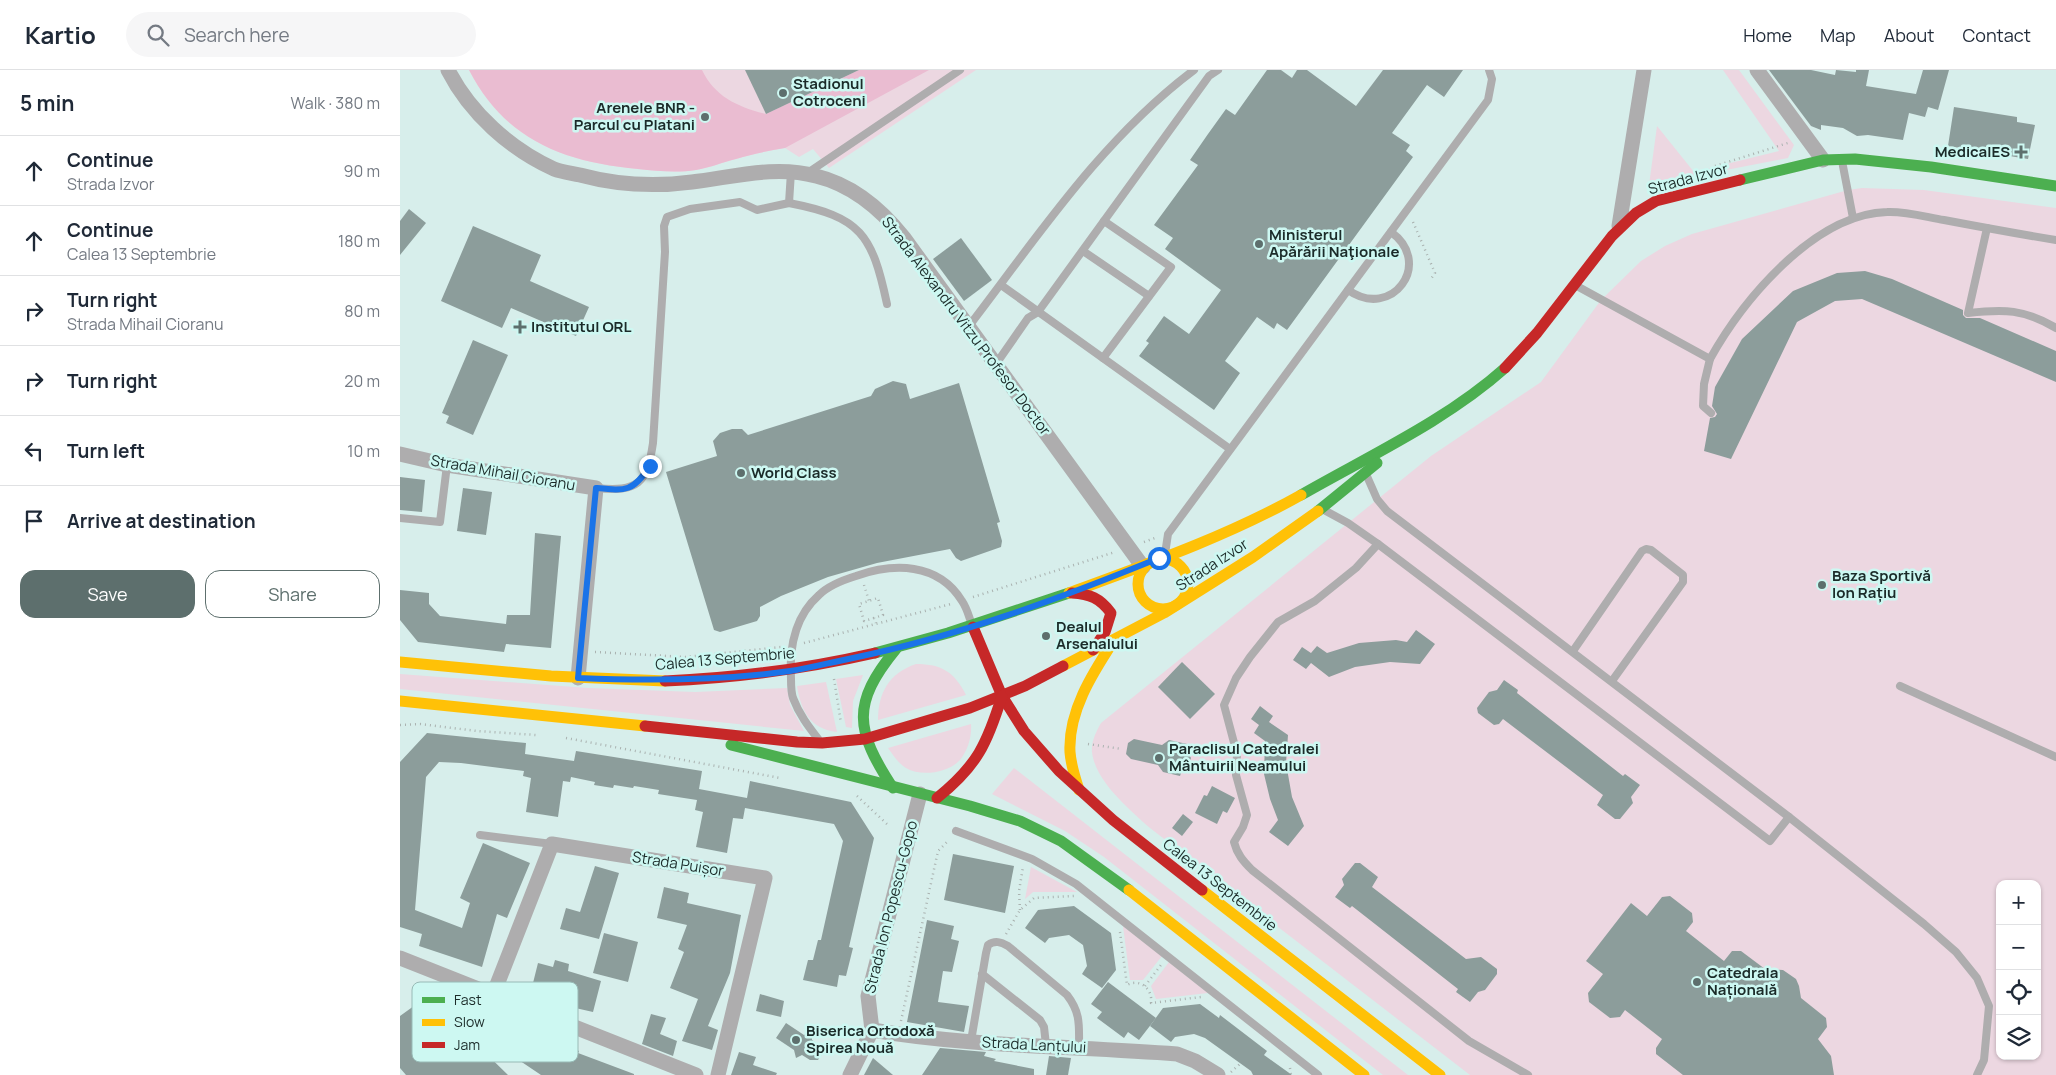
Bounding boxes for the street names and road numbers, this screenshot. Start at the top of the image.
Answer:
street label: Strada Izvor [1646,158,1731,199]
street label: Strada Alexandru Vitzu Profesor Doctor [877,212,1056,440]
street label: Strada Mihail Cioranu [429,449,577,496]
street label: Strada Izvor [1172,533,1252,596]
street label: Calea 13 Septembrie [654,642,796,675]
street label: Strada Ion Popescu-Gopo [859,818,922,995]
street label: Calea 13 Septembrie [1159,833,1282,936]
street label: Strada Puișor [631,846,726,881]
street label: Strada Lanțului [981,1031,1087,1058]

